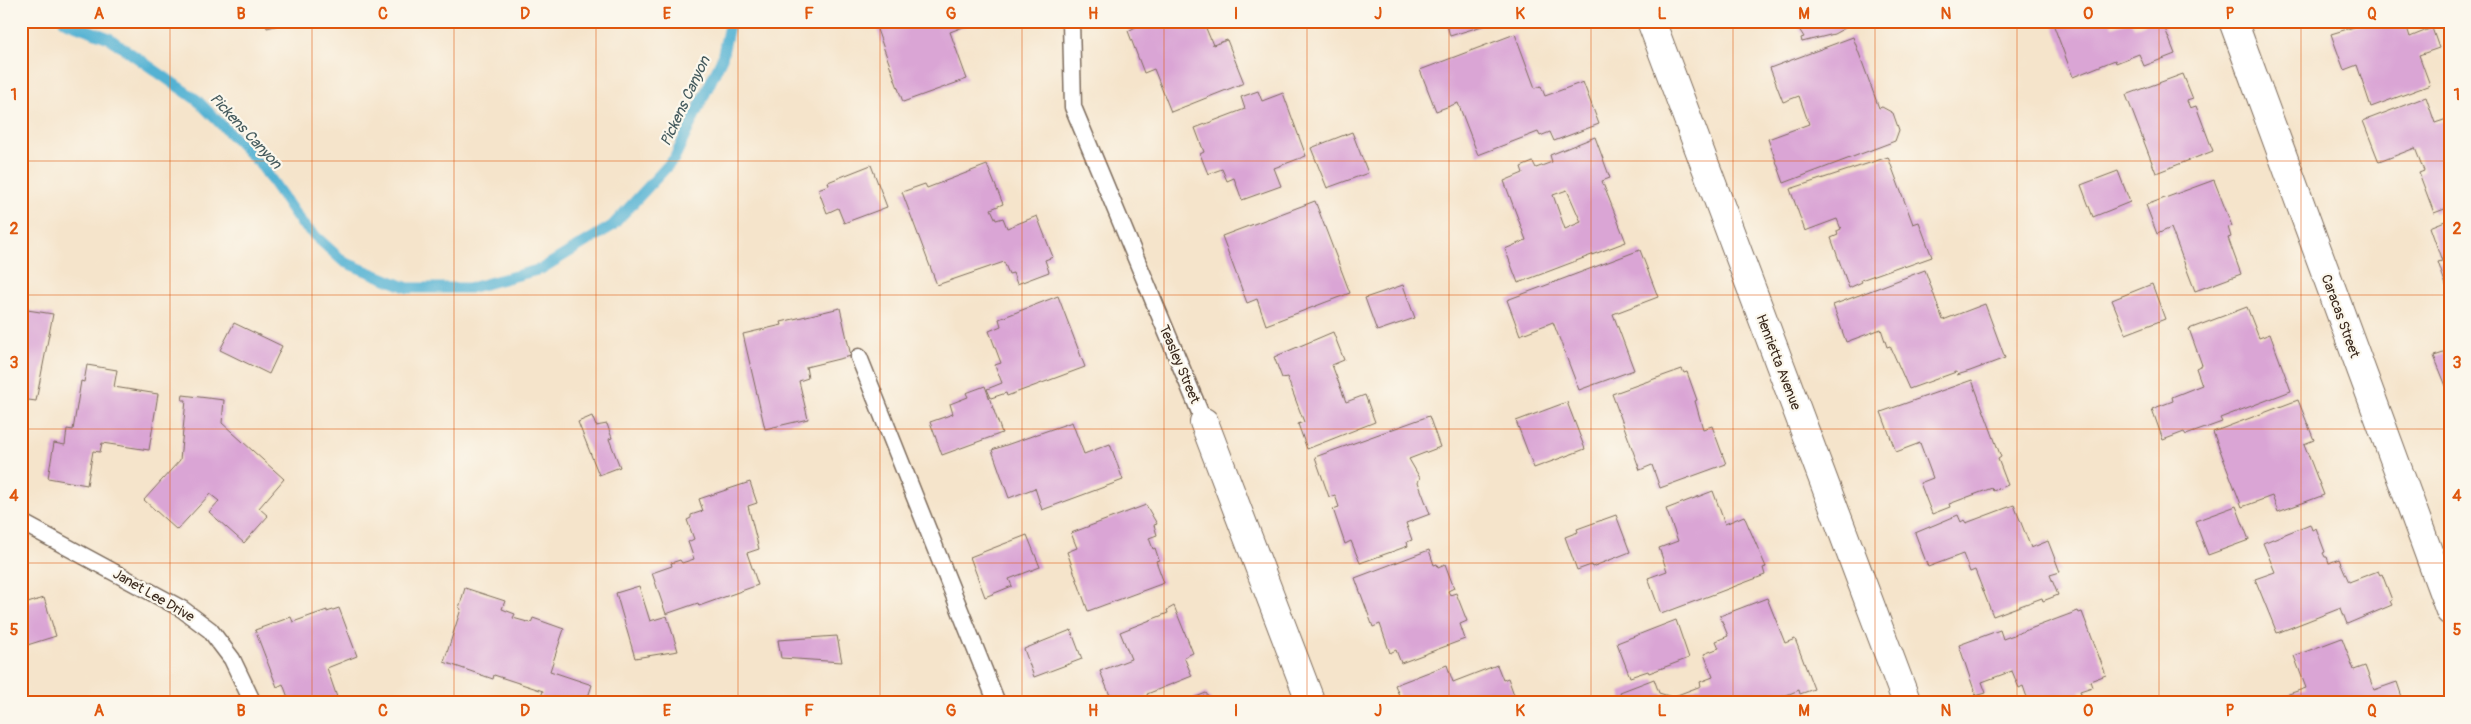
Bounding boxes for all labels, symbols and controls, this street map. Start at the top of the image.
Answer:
text: A [94,4,105,24]
text: B [236,4,246,24]
text: C [378,4,388,24]
text: D [520,4,530,24]
text: E [663,4,672,24]
text: F [804,4,814,24]
text: G [946,4,957,24]
text: H [1088,4,1098,24]
text: I [1234,4,1238,24]
text: J [1374,4,1382,24]
text: K [1515,4,1525,24]
text: L [1657,4,1667,24]
text: M [1798,4,1810,24]
text: N [1941,4,1952,24]
text: O [2083,4,2093,24]
text: P [2226,4,2235,24]
text: Q [2367,4,2377,24]
water label: Pickens Canyon [656,52,715,149]
text: 1 [11,85,17,105]
text: 1 [2454,85,2460,105]
water label: Pickens Canyon [206,89,287,174]
text: 2 [10,219,19,239]
text: 2 [2453,219,2462,239]
street label: Caracas Street [2318,272,2364,361]
street label: Henrietta Avenue [1752,312,1805,413]
street label: Teasley Street [1155,322,1204,406]
text: 3 [10,353,19,373]
text: 3 [2453,353,2462,373]
text: 4 [9,486,19,506]
text: 4 [2452,486,2462,506]
street label: Janet Lee Drive [110,565,197,626]
text: 5 [10,620,19,640]
text: 5 [2453,620,2462,640]
text: A [94,701,105,721]
text: B [236,701,246,721]
text: C [378,701,388,721]
text: D [520,701,530,721]
text: E [663,701,672,721]
text: F [804,701,814,721]
text: G [946,701,957,721]
text: H [1088,701,1098,721]
text: I [1234,701,1238,721]
text: J [1374,701,1382,721]
text: K [1515,701,1525,721]
text: L [1657,701,1667,721]
text: M [1798,701,1810,721]
text: N [1941,701,1952,721]
text: O [2083,701,2093,721]
text: P [2226,701,2235,721]
text: Q [2367,701,2377,721]

